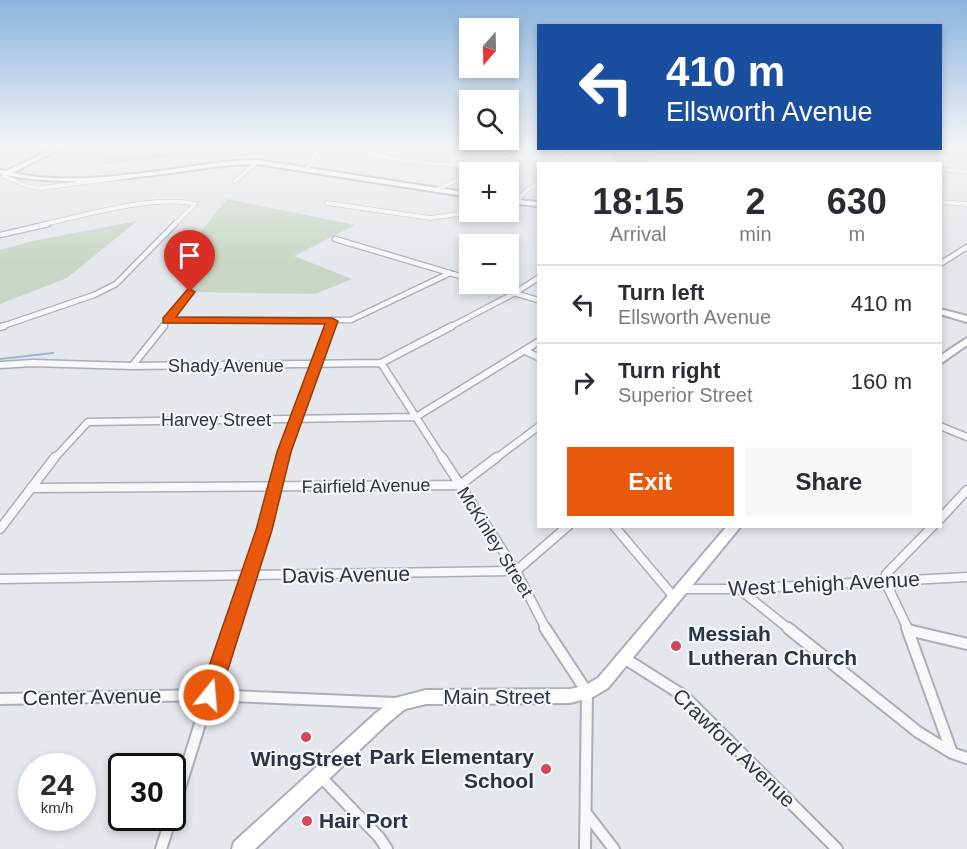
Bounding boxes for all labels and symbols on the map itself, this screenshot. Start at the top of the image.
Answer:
north arrow [459,18,519,78]
pin [164,230,215,292]
street label: Shady Avenue [168,356,284,376]
street label: Harvey Street [161,410,271,430]
street label: Fairfield Avenue [301,475,431,497]
street label: McKinley Street [453,483,537,601]
street label: Davis Avenue [282,562,410,587]
street label: West Lehigh Avenue [728,567,920,600]
place label: Messiah Lutheran Church [688,622,857,669]
marker: Messiah Lutheran Church [669,639,683,653]
position arrow [177,663,241,727]
street label: Center Avenue [23,684,161,709]
street label: Crawford Avenue [669,684,800,812]
street label: Main Street [443,685,551,708]
marker: WingStreet [299,730,313,744]
place label: Park Elementary School [369,745,534,792]
place label: WingStreet [251,747,361,770]
speed limit sign: 30 [108,753,186,831]
marker: Park Elementary School [539,762,553,776]
place label: Hair Port [319,809,408,832]
marker: Hair Port [300,814,314,828]

